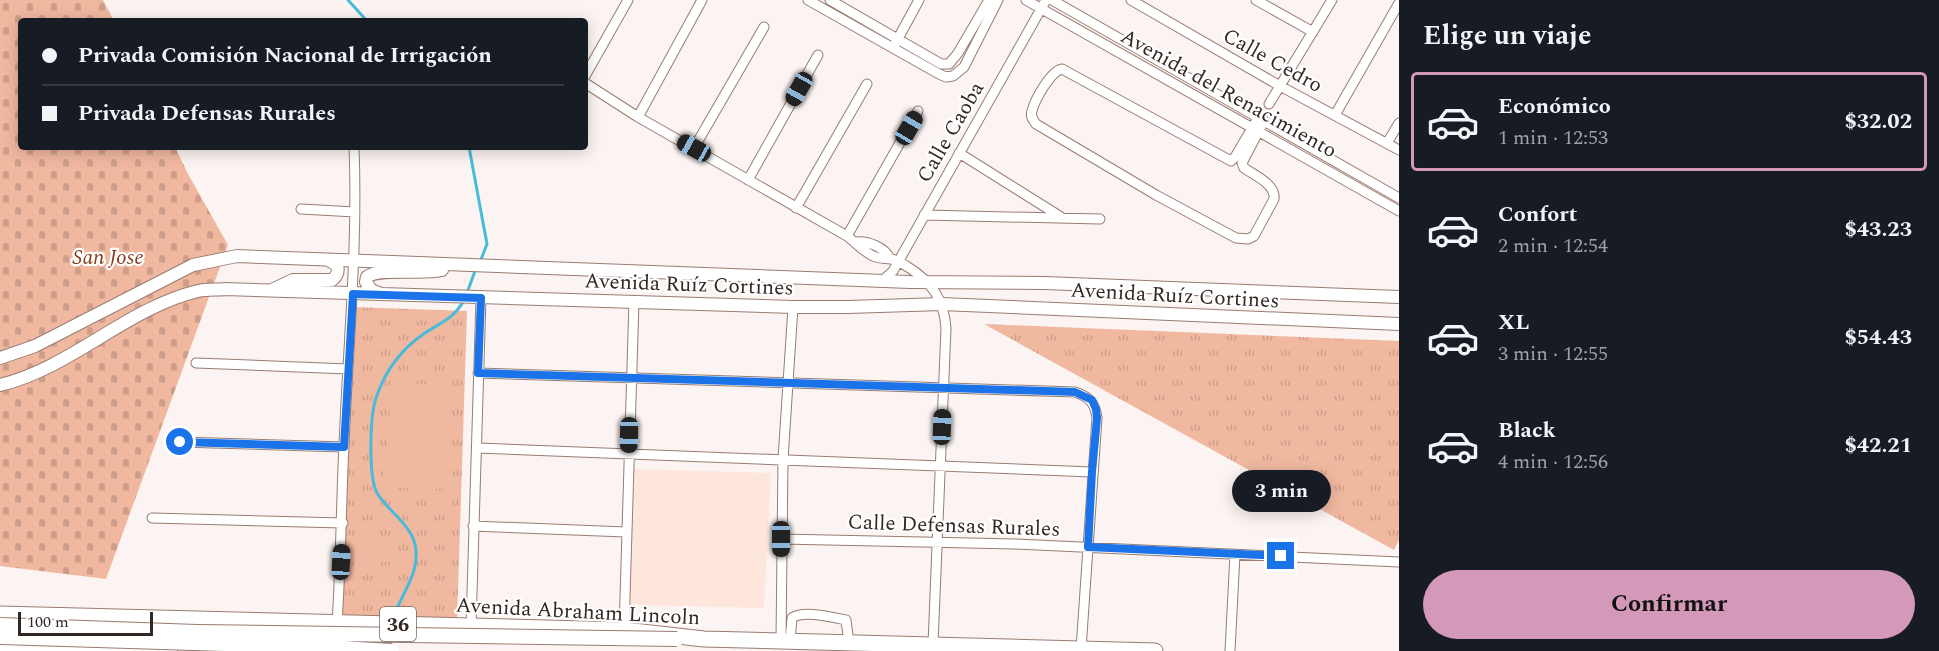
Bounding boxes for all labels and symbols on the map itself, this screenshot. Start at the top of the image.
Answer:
street label: Calle Cedro [1217,20,1328,102]
street label: Avenida del Renacimiento [1114,21,1343,167]
car [782,69,816,109]
street label: Calle Caoba [909,75,993,189]
car [892,108,926,148]
car [674,131,714,165]
park label: San Jose [72,242,144,274]
street label: Avenida Ruíz Cortines [584,265,794,305]
street label: Avenida Ruíz Cortines [1070,275,1280,317]
car [932,409,952,445]
car [620,417,638,453]
route start [166,428,193,455]
callout: 3 min [1232,469,1330,511]
street label: Calle Defensas Rurales [847,506,1061,546]
car [772,521,790,557]
route end [1267,542,1294,569]
car [331,544,351,580]
street label: Avenida Abraham Lincoln [455,590,701,634]
road number: 36 [380,607,416,641]
scale bar [18,609,153,636]

